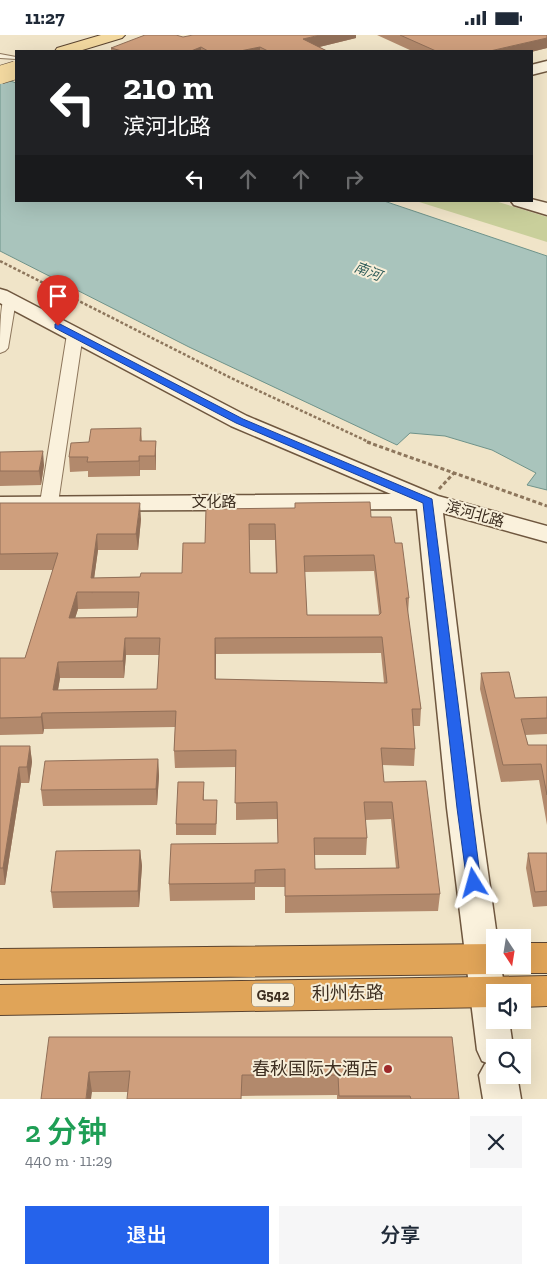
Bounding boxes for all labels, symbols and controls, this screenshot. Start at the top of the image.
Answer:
text: 11:27 [25,6,65,29]
text: 210 m [123,66,213,108]
icon: left [40,70,105,135]
text: 滨河北路 [123,113,211,140]
icon: left [181,165,209,193]
icon: ahead [234,165,262,193]
icon: ahead [287,165,315,193]
icon: right [340,165,368,193]
water label: 南河 [352,259,387,285]
pin [37,275,79,326]
icon: arrive [44,282,72,310]
street label: 文化路 [191,493,237,511]
street label: 滨河北路 [444,497,506,531]
position arrow [447,856,499,908]
north arrow [486,929,531,974]
map controls [486,929,531,1084]
street label: 利州东路 [312,981,384,1005]
road number: G542 [252,983,294,1007]
button: sound [486,984,531,1029]
button: search [486,1039,531,1084]
place label: 春秋国际大酒店 [252,1058,378,1080]
marker: 春秋国际大酒店 [382,1063,394,1075]
text: 2 分钟 [25,1114,107,1150]
button: close [470,1116,522,1168]
text: 440 m · 11:29 [25,1151,112,1170]
button: 退出 [25,1206,269,1264]
button: 分享 [279,1206,522,1264]

